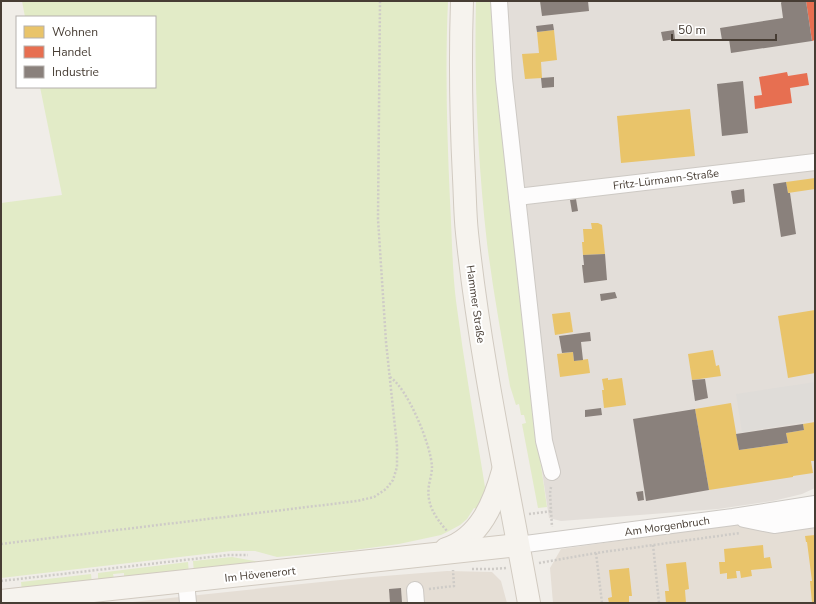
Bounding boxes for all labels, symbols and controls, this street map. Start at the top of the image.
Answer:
legend [16,16,156,88]
scale bar [672,16,776,42]
text: 50 m [678,22,706,38]
text: Wohnen [52,24,98,40]
text: Handel [52,44,92,60]
text: Industrie [52,64,99,80]
street label: Fritz-Lürmann-Straße [612,166,720,193]
street label: Hammer Straße [463,264,488,344]
street label: Am Morgenbruch [623,513,711,540]
street label: Im Hövenerort [224,563,296,586]

